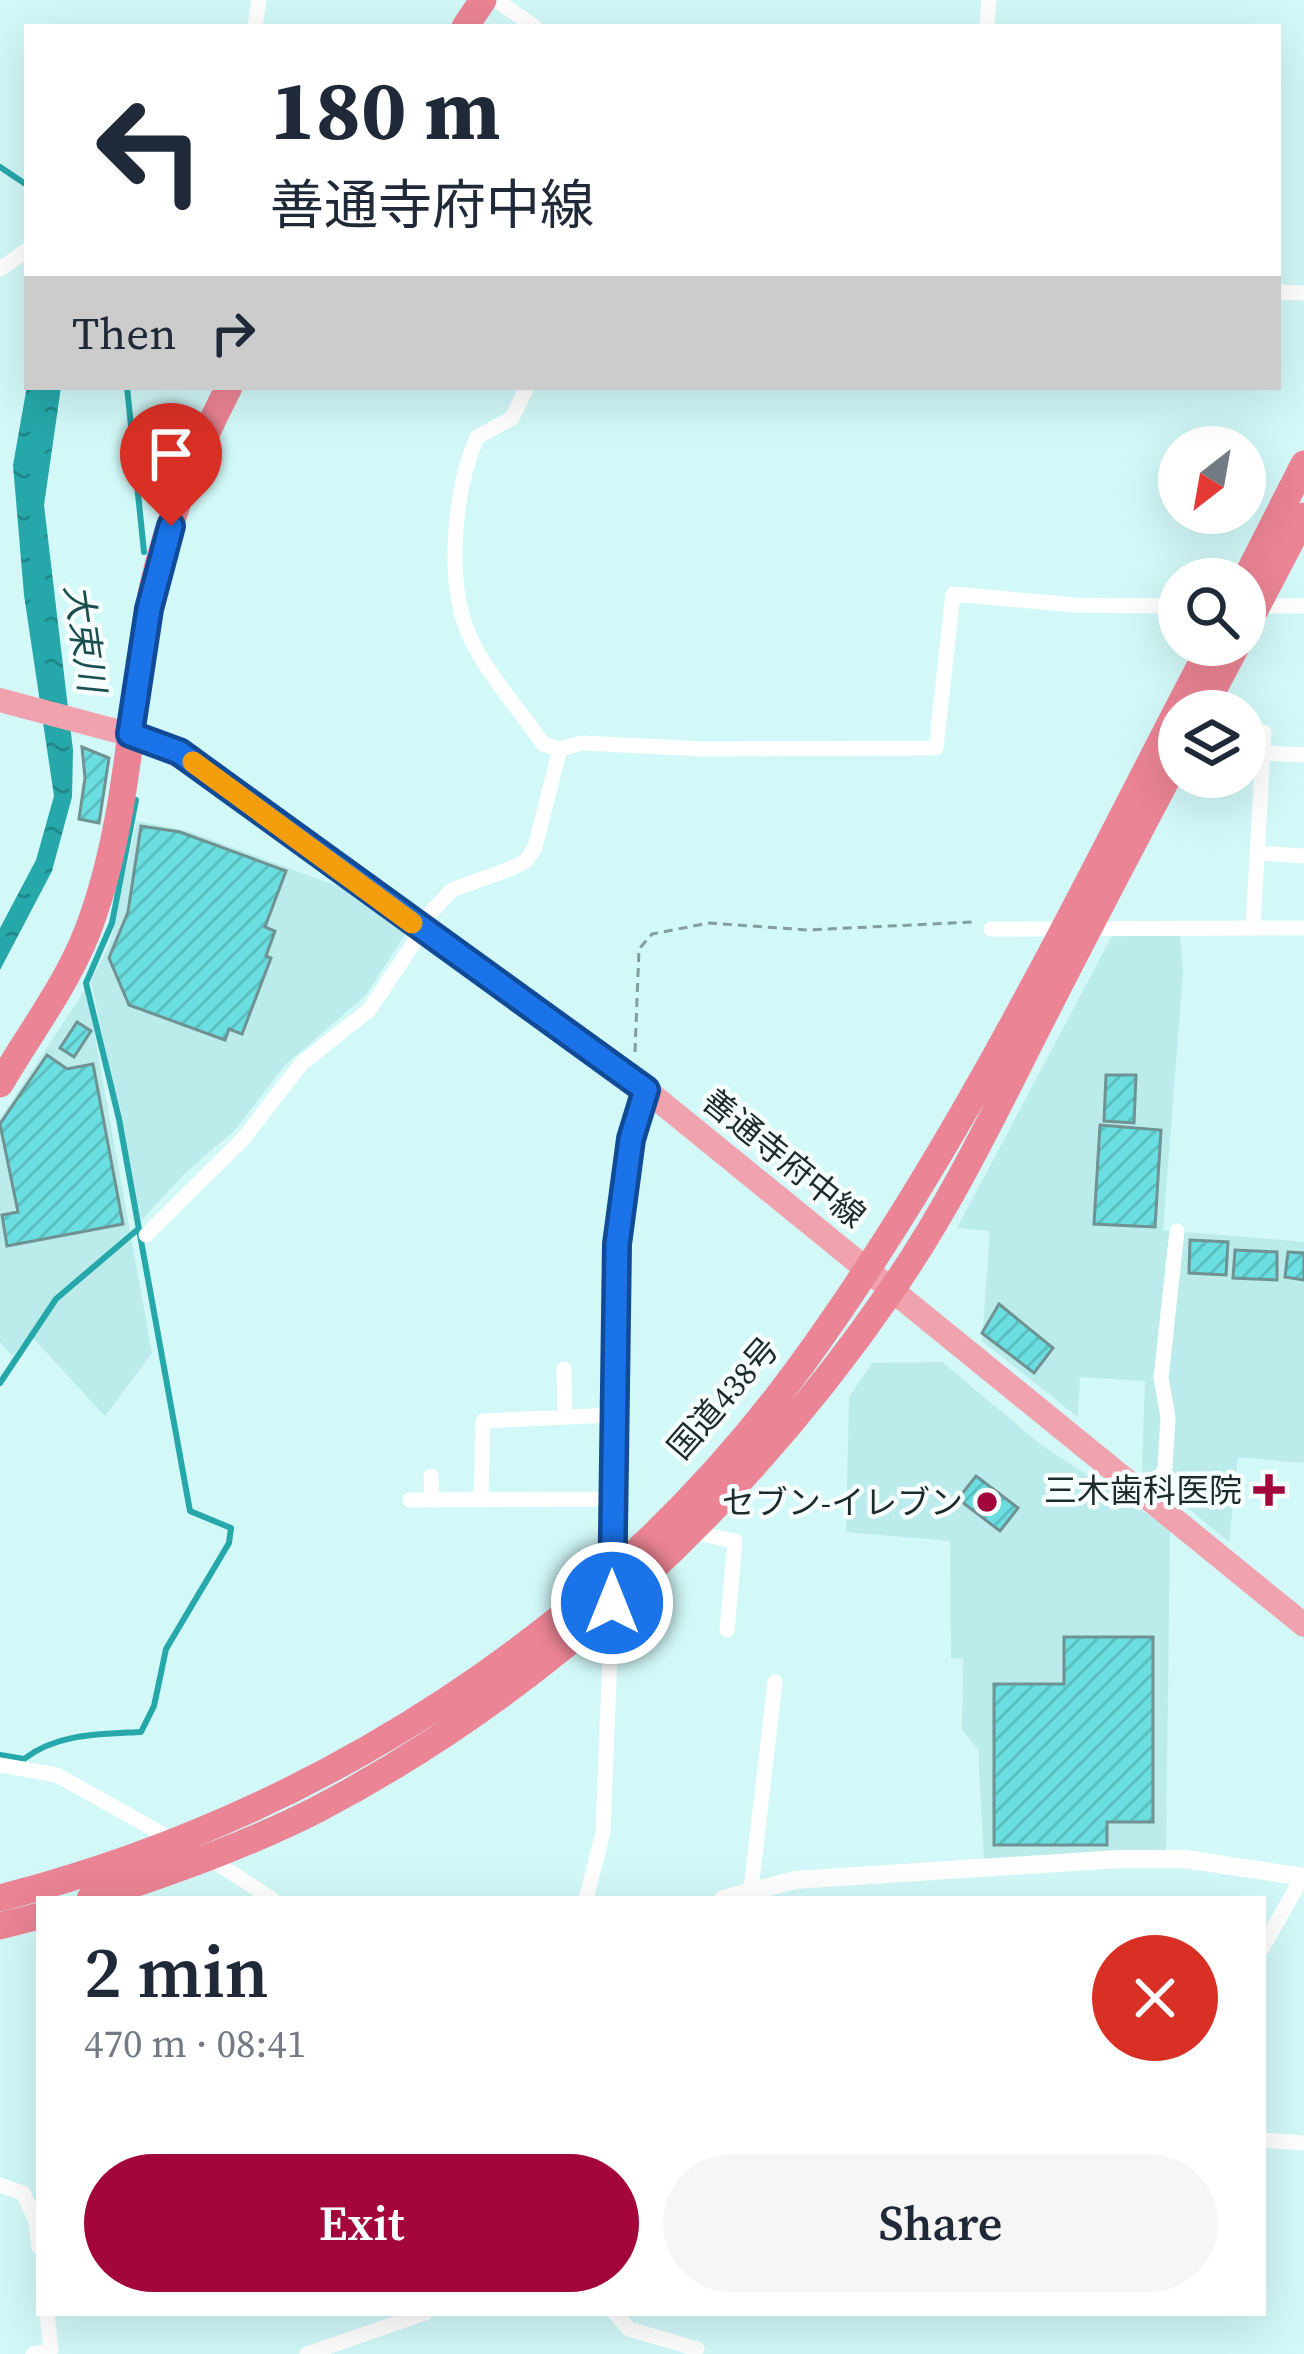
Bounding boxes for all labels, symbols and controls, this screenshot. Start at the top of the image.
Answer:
text: 180 m [270,52,501,167]
icon: left [72,72,228,228]
text: 善通寺府中線 [270,168,594,242]
icon: right [200,300,266,366]
text: Then [72,302,176,364]
pin [120,403,222,526]
icon: arrive [138,421,204,487]
north arrow [1158,426,1266,534]
map controls [1158,426,1266,798]
button: search [1158,558,1266,666]
water label: 大束川 [53,581,117,699]
button: layers [1158,690,1266,798]
street label: 善通寺府中線 [693,1078,875,1238]
street label: 国道438号 [657,1327,789,1469]
place label: 三木歯科医院 [1044,1468,1242,1513]
marker: 三木歯科医院 [1253,1474,1285,1506]
place label: セブン-イレブン [722,1480,963,1525]
marker: セブン-イレブン [974,1489,1000,1515]
position arrow [549,1540,675,1666]
text: 2 min [84,1922,269,2021]
button: close [1092,1935,1218,2061]
text: 470 m · 08:41 [84,2017,306,2070]
button: Exit [84,2154,639,2292]
button: Share [663,2154,1218,2292]

